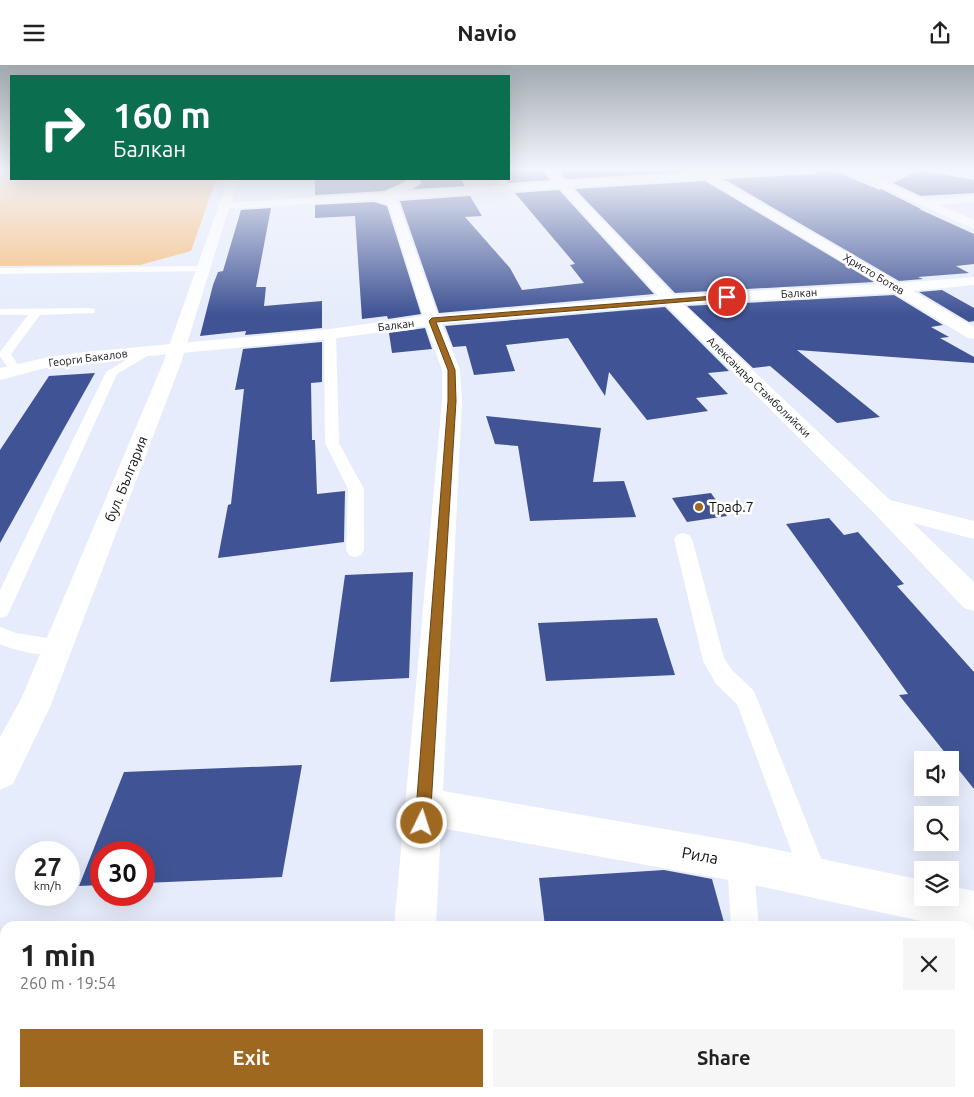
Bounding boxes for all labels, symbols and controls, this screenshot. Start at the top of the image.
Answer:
icon: menu [20,19,48,47]
icon: share [926,19,954,47]
text: Navio [457,20,517,45]
icon: right [30,95,95,160]
text: 160 m [113,95,211,135]
text: Балкан [113,136,186,161]
street label: Христо Ботев [841,251,907,297]
pin [706,276,748,318]
icon: arrive [713,283,741,311]
street label: Балкан [780,286,818,300]
street label: Балкан [377,317,415,333]
street label: Александър Стамболийски [705,334,813,440]
street label: Георги Бакалов [48,347,128,369]
street label: бул. България [102,434,150,524]
place label: Траф.7 [709,499,754,515]
marker: Траф.7 [693,501,705,513]
map controls [914,751,959,906]
button: sound [914,751,959,796]
position arrow [395,796,447,848]
button: search [914,806,959,851]
speed limit sign: 30 [90,841,155,906]
street label: Рила [680,843,720,867]
text: 27 [33,853,62,881]
button: layers [914,861,959,906]
text: km/h [34,879,61,892]
text: 1 min [20,938,96,972]
button: close [903,938,955,990]
text: 260 m · 19:54 [20,974,116,992]
button: Exit [20,1029,483,1087]
button: Share [493,1029,955,1087]

